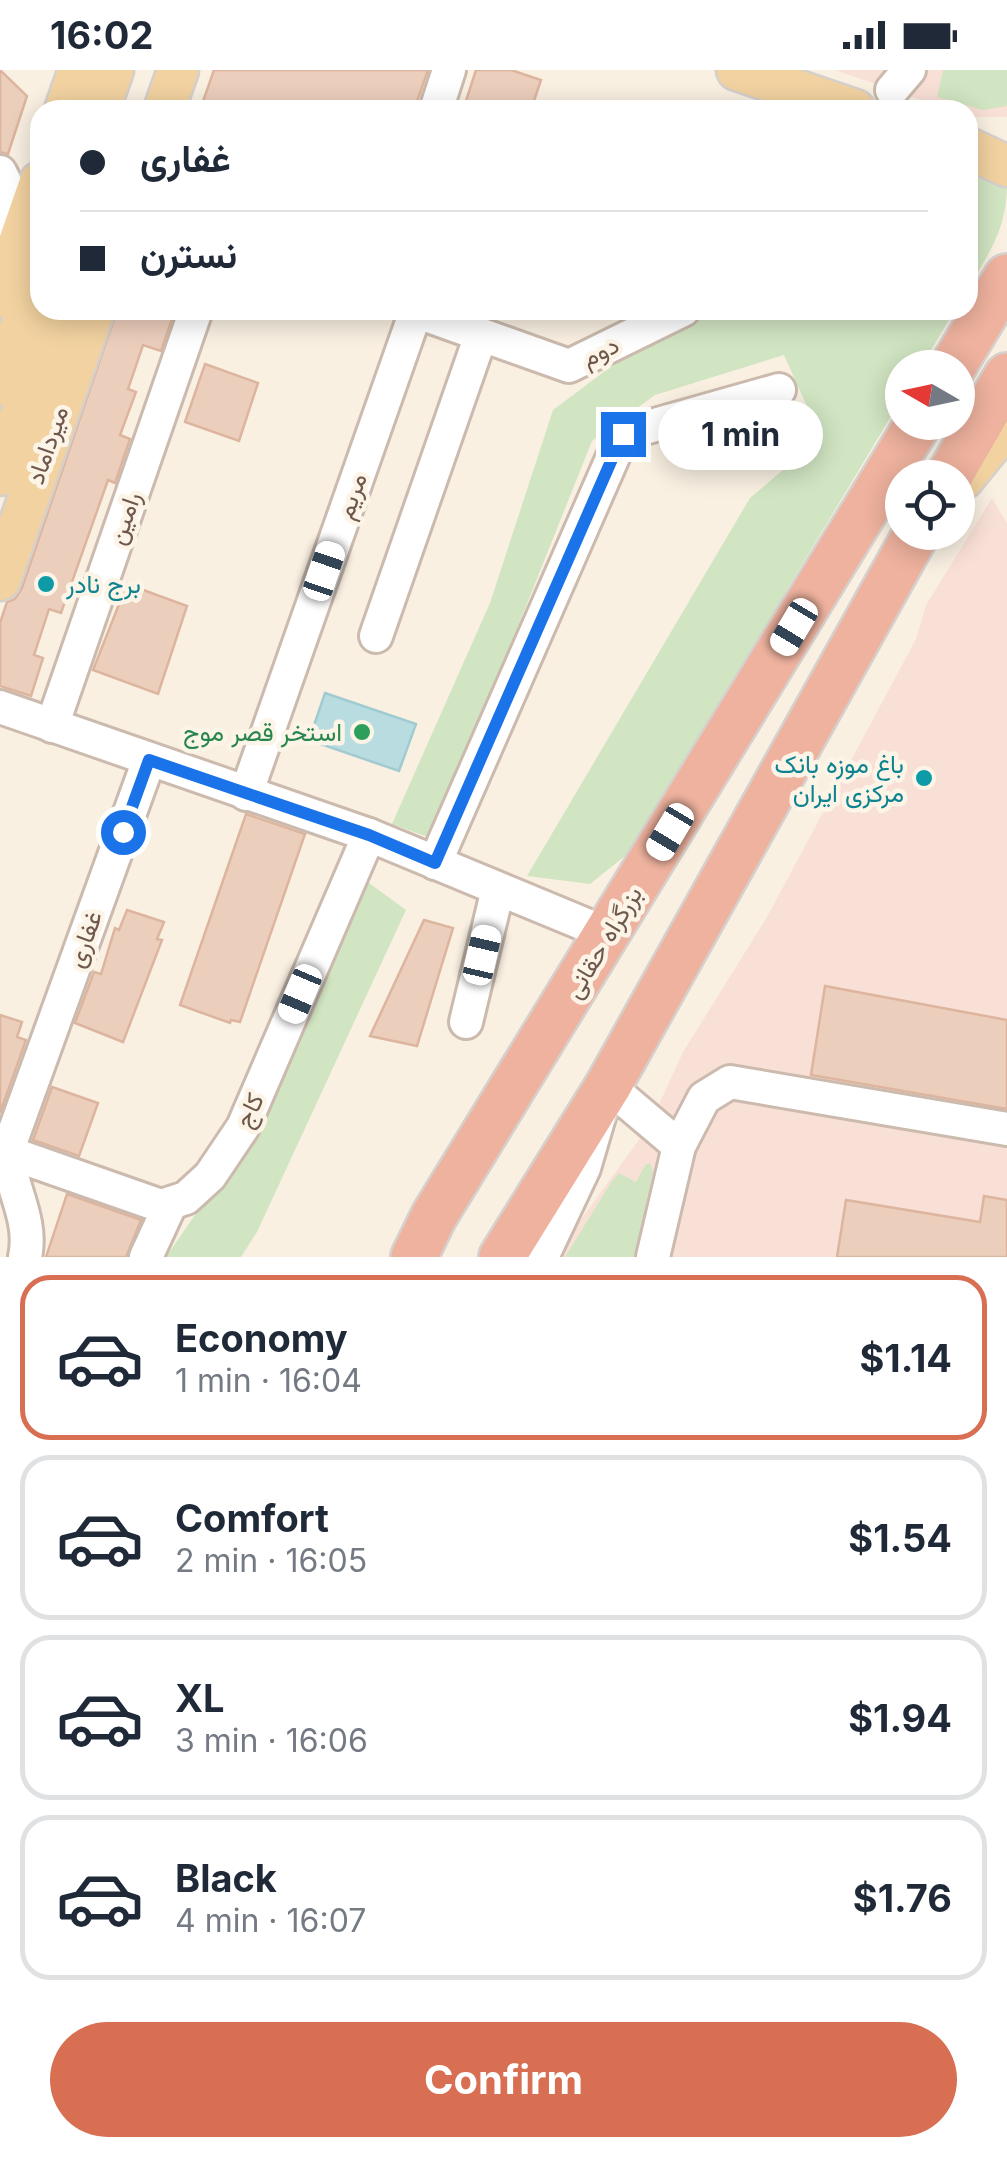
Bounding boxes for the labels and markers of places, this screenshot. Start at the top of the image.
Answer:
place label: برج نادر [65,569,141,601]
marker: برج نادر [35,573,57,595]
place label: استخر قصر موج [183,717,342,749]
marker: استخر قصر موج [351,721,373,743]
place label: باغ موزه بانک مرکزی ایران [774,749,904,809]
marker: باغ موزه بانک مرکزی ایران [913,767,935,789]

